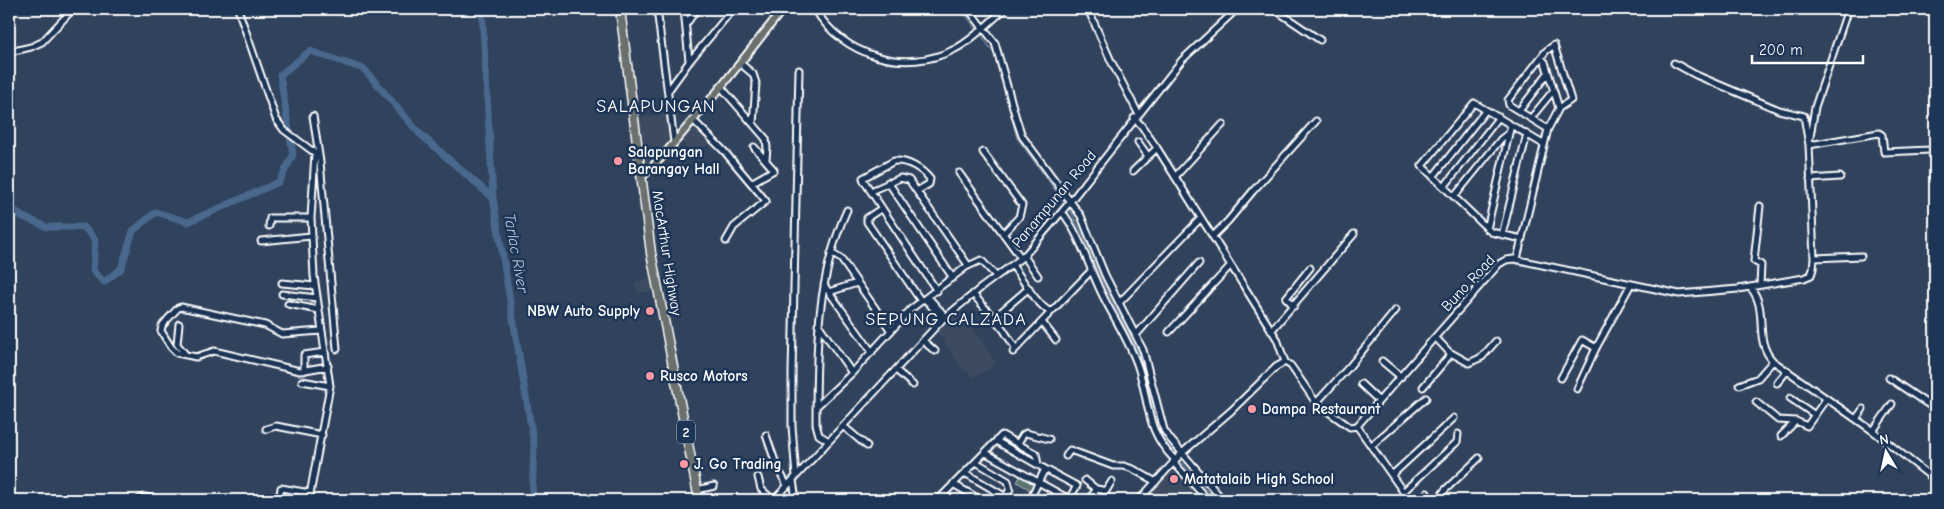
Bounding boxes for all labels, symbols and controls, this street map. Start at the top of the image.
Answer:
scale bar [1752,32,1863,64]
text: 200 m [1759,41,1803,59]
district label: SALAPUNGAN [596,96,716,117]
place label: Salapungan Barangay Hall [628,143,720,178]
street label: Panampunan Road [1008,147,1100,251]
marker: Salapungan Barangay Hall [612,155,624,167]
street label: MacArthur Highway [648,189,686,317]
water label: Tarlac River [500,212,532,295]
street label: Buno Road [1437,251,1499,315]
place label: NBW Auto Supply [527,302,640,320]
marker: NBW Auto Supply [644,305,656,317]
district label: SEPUNG CALZADA [865,309,1027,330]
place label: Rusco Motors [660,367,748,385]
marker: Rusco Motors [644,370,656,382]
place label: Dampa Restaurant [1262,400,1381,418]
marker: Dampa Restaurant [1246,403,1258,415]
road number: 2 [677,421,695,444]
north arrow [1862,426,1912,476]
text: N [1878,431,1890,449]
place label: J. Go Trading [694,455,782,473]
marker: J. Go Trading [678,458,690,470]
place label: Matatalaib High School [1184,470,1334,488]
marker: Matatalaib High School [1168,473,1180,485]

